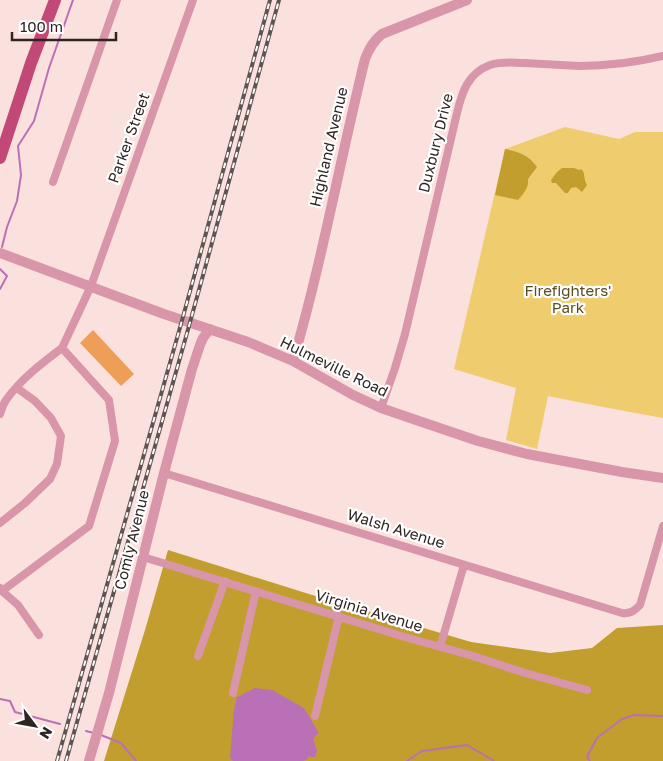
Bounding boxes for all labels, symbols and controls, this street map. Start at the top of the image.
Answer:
scale bar [12,10,116,42]
text: 100 m [20,17,63,35]
street label: Highland Avenue [306,85,351,208]
street label: Parker Street [103,90,153,185]
street label: Duxbury Drive [414,91,456,194]
park label: Firefighters' Park [525,281,611,316]
street label: Hulmeville Road [277,332,391,400]
street label: Comly Avenue [110,488,152,591]
street label: Walsh Avenue [345,505,447,551]
street label: Virginia Avenue [313,585,425,635]
north arrow [10,701,60,751]
text: N [36,724,56,742]

